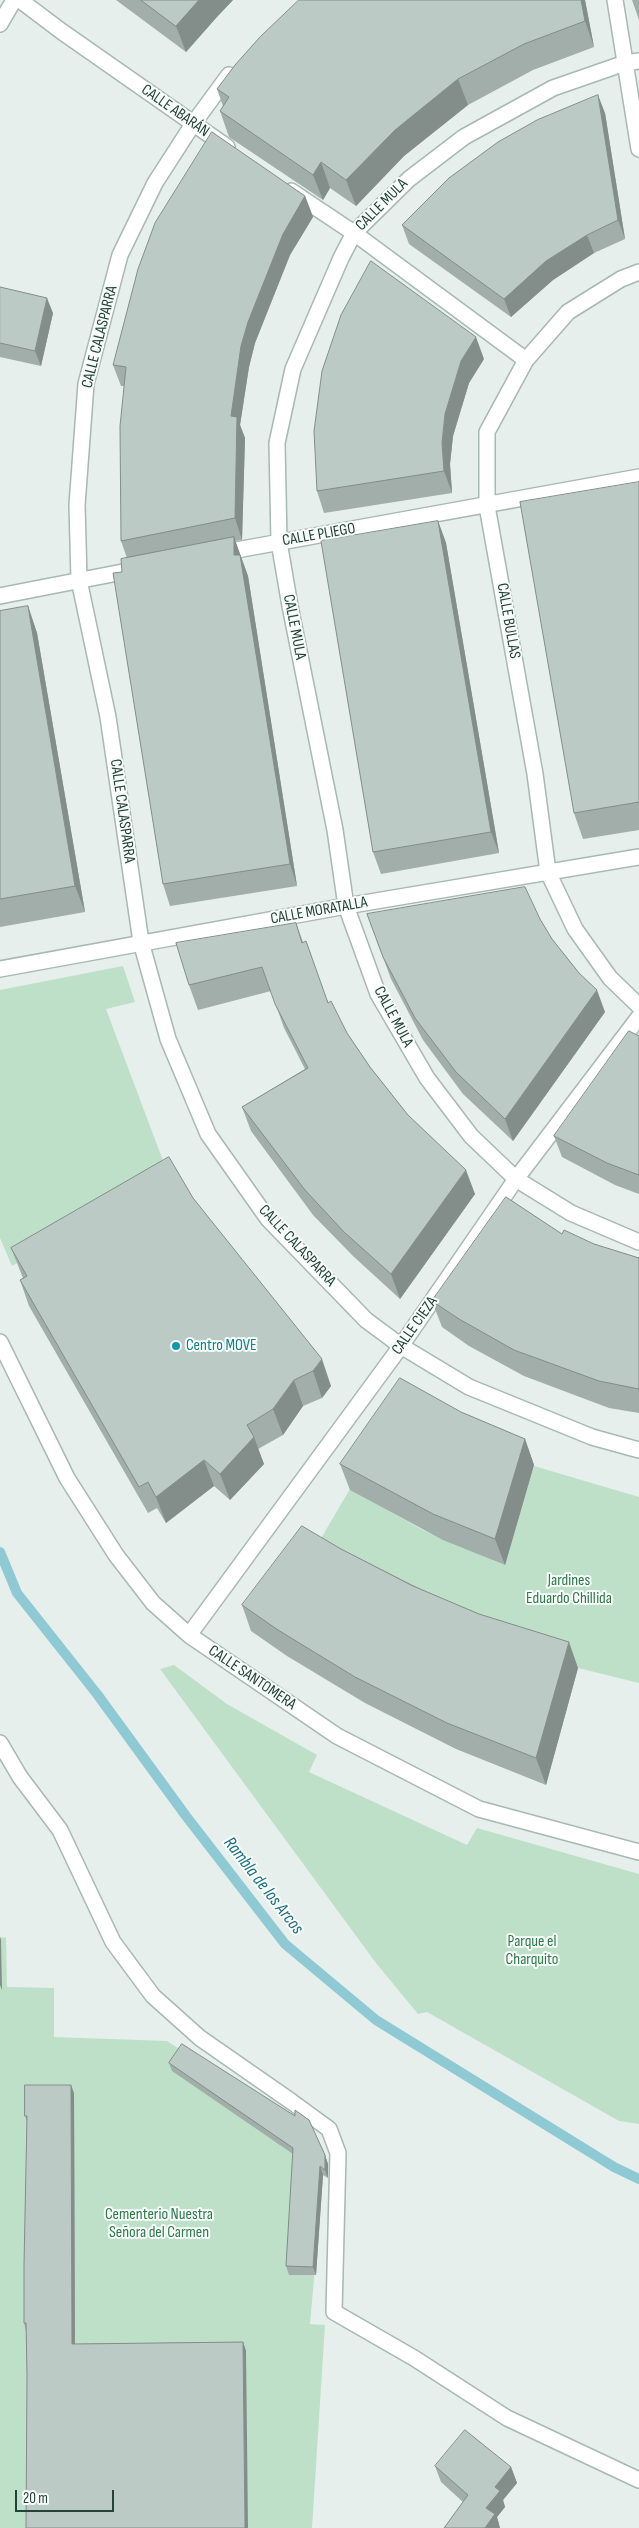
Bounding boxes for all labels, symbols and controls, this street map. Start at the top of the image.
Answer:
street label: CALLE ABARÁN [137,81,213,141]
street label: CALLE MULA [352,175,412,235]
street label: CALLE CALASPARRA [78,284,122,390]
street label: CALLE PLIEGO [281,519,357,551]
street label: CALLE BULLAS [492,582,524,660]
street label: CALLE MULA [278,593,310,661]
street label: CALLE CALASPARRA [105,758,139,864]
street label: CALLE MORATALLA [269,893,369,929]
street label: CALLE MULA [369,983,417,1051]
street label: CALLE CALASPARRA [254,1201,340,1291]
street label: CALLE CIEZA [388,1293,442,1359]
place label: Centro MOVE [186,1336,256,1356]
marker: Centro MOVE [170,1340,182,1352]
park label: Jardines Eduardo Chillida [526,1571,612,1609]
street label: CALLE SANTOMERA [204,1642,300,1714]
water label: Rambla de los Arcos [218,1833,308,1939]
park label: Parque el Charquito [506,1932,558,1970]
park label: Cementerio Nuestra Señora del Carmen [105,2205,213,2243]
scale bar [18,2480,116,2512]
text: 20 m [23,2489,48,2508]

